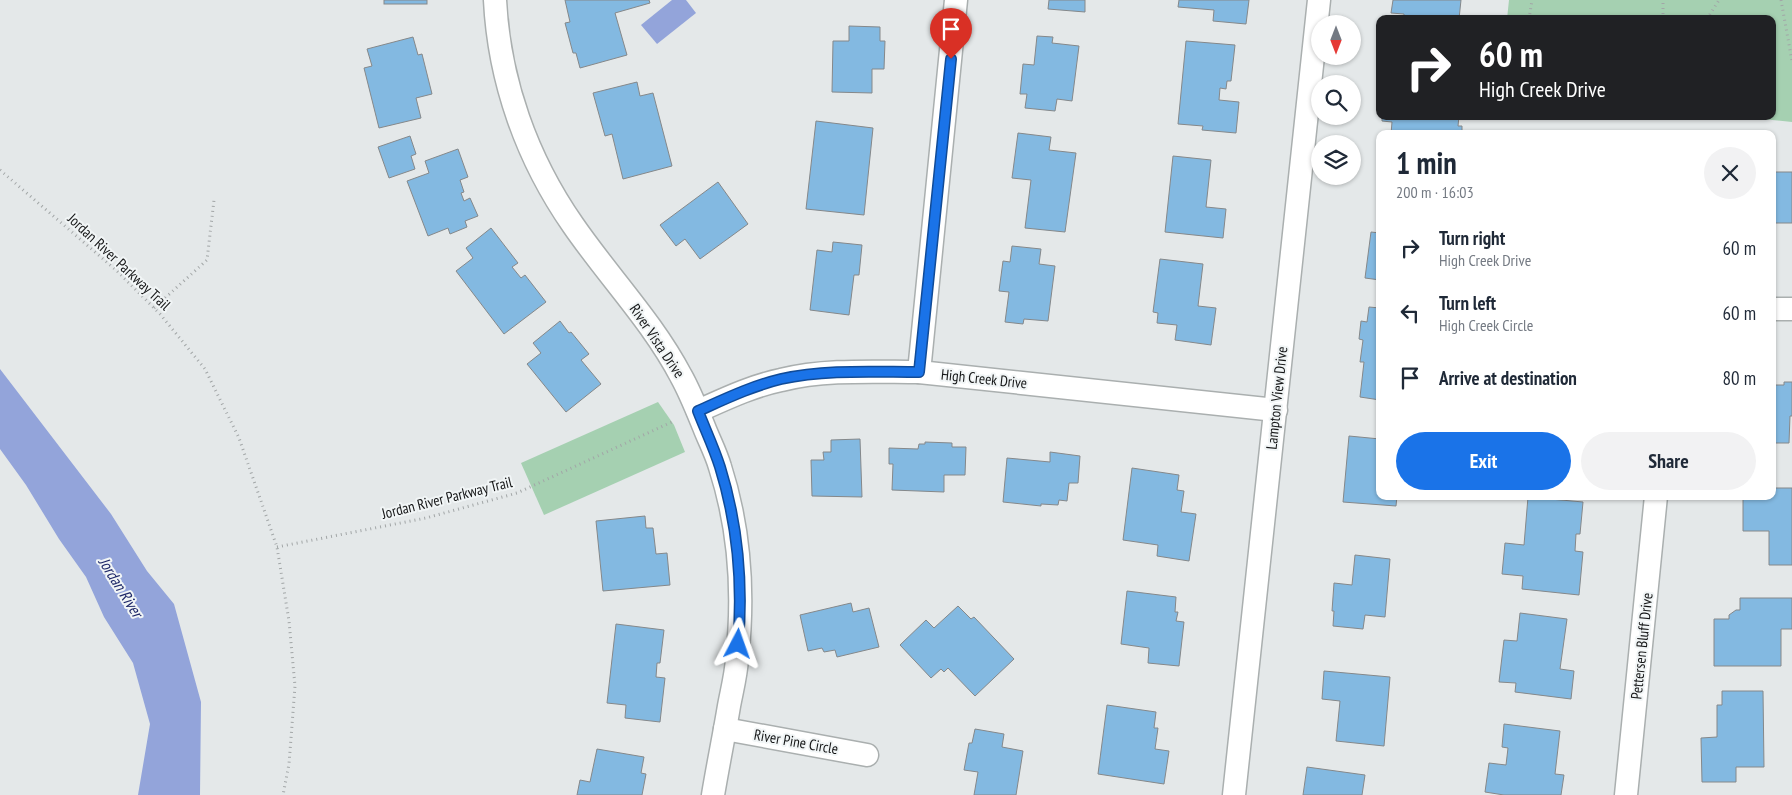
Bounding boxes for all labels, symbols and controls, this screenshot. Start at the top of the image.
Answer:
pin [930,8,972,59]
icon: arrive [937,15,965,43]
north arrow [1311,15,1361,65]
map controls [1311,15,1361,185]
text: 60 m [1479,31,1543,77]
icon: right [1396,35,1461,100]
button: search [1311,75,1361,125]
text: High Creek Drive [1479,75,1606,103]
button: layers [1311,135,1361,185]
text: 1 min [1396,143,1457,182]
button: close [1704,147,1756,199]
text: 200 m · 16:03 [1396,182,1474,202]
street label: Jordan River Parkway Trail [63,208,175,314]
text: Turn right [1439,226,1505,250]
icon: right [1396,234,1424,262]
text: 60 m [1723,236,1756,260]
text: High Creek Drive [1439,250,1531,270]
text: Turn left [1439,291,1496,315]
icon: left [1396,299,1424,327]
street label: River Vista Drive [626,300,689,381]
text: 60 m [1723,301,1756,325]
text: High Creek Circle [1439,315,1533,335]
street label: Lampton View Drive [1262,345,1291,450]
icon: arrive [1396,364,1424,392]
street label: High Creek Drive [940,365,1028,392]
text: Arrive at destination [1439,366,1577,390]
text: 80 m [1723,366,1756,390]
button: Exit [1396,432,1571,490]
button: Share [1581,432,1756,490]
street label: Jordan River Parkway Trail [379,472,515,523]
water label: Jordan River [94,552,149,623]
street label: Pettersen Bluff Drive [1626,592,1657,700]
position arrow [711,617,763,669]
street label: River Pine Circle [753,725,840,758]

